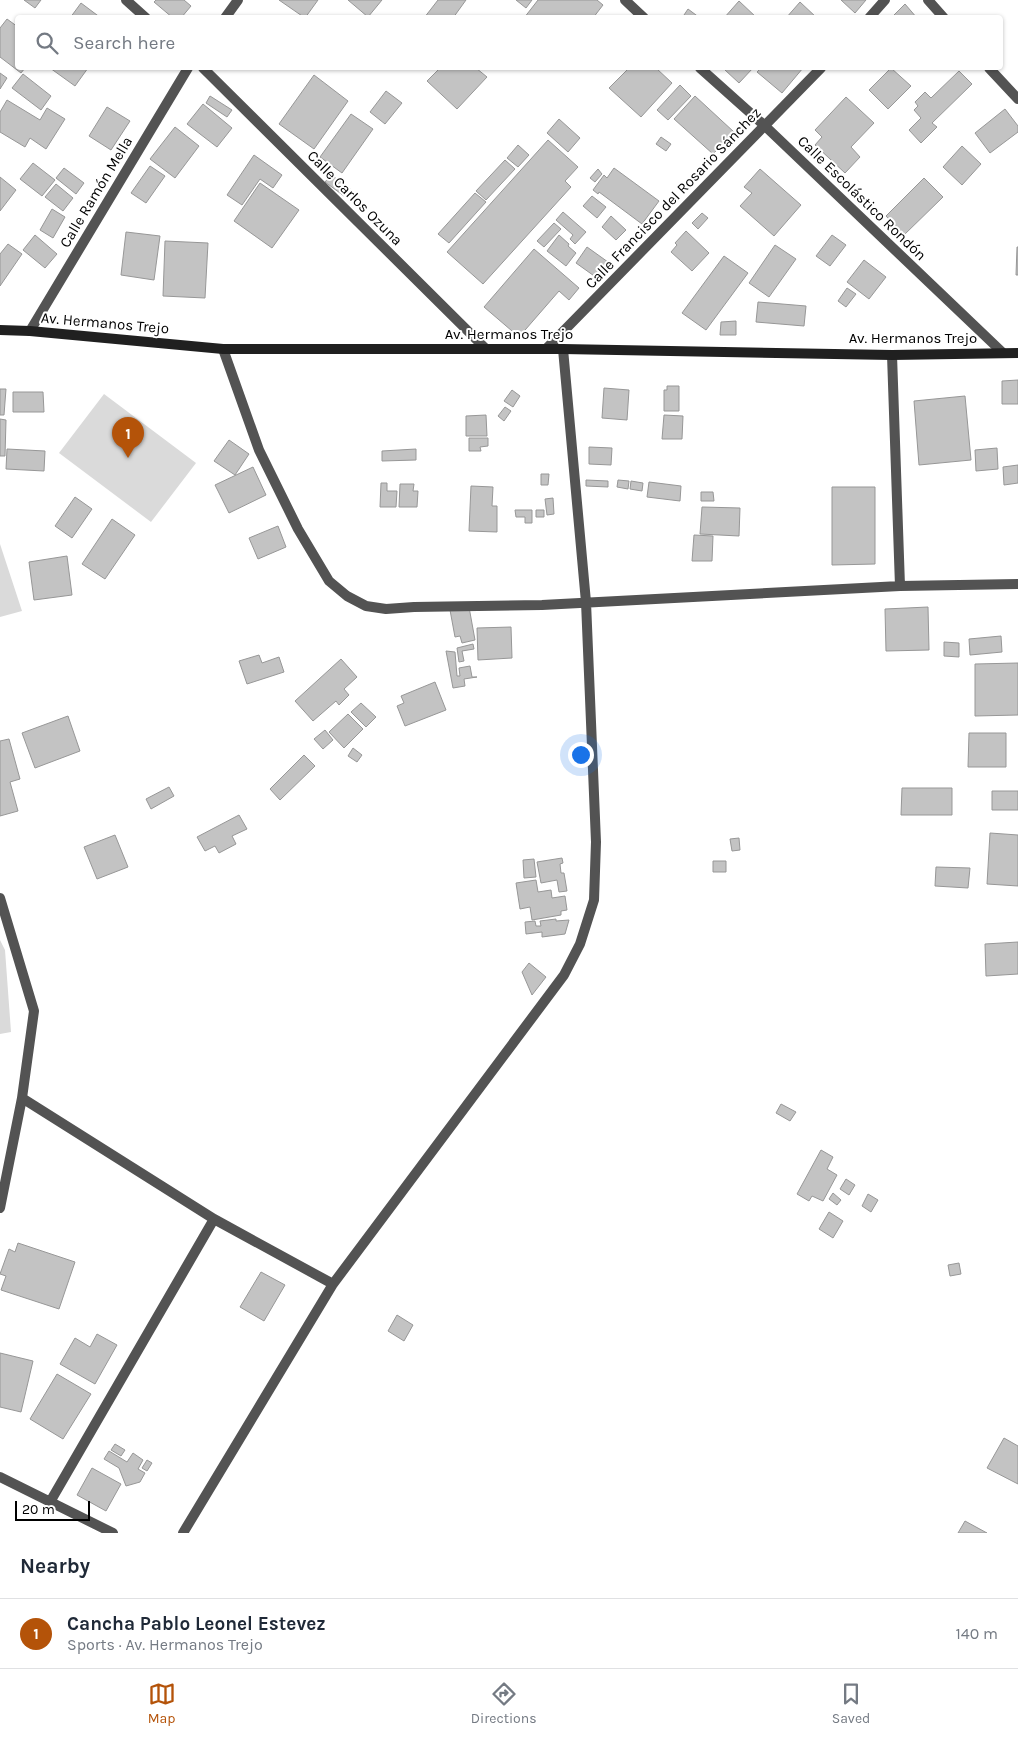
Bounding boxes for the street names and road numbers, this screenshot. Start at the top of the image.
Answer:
street label: Calle Francisco del Rosario Sánchez [581,104,765,292]
street label: Calle Escolástico Rondón [794,132,930,264]
street label: Calle Ramón Mella [56,133,136,251]
street label: Calle Carlos Ozuna [304,147,406,249]
street label: Av. Hermanos Trejo [40,308,170,338]
street label: Av. Hermanos Trejo [445,325,573,343]
street label: Av. Hermanos Trejo [849,329,977,347]

